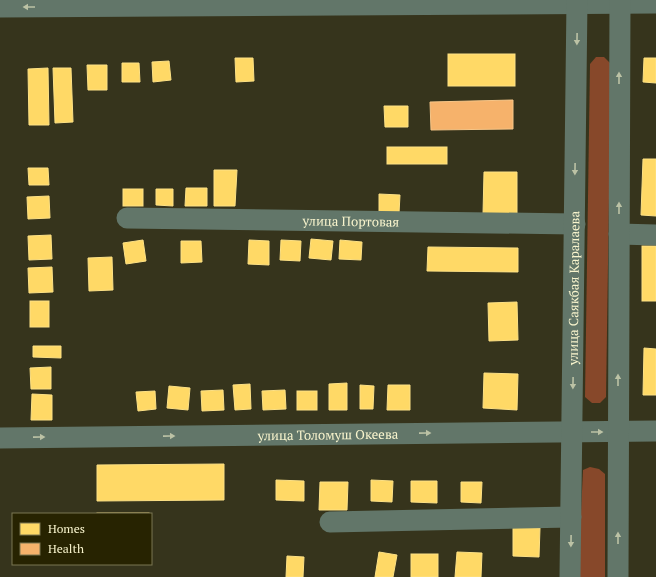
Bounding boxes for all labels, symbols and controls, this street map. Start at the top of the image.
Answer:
one-way arrow [22,4,35,10]
one-way arrow [574,33,580,46]
one-way arrow [616,71,622,84]
one-way arrow [572,163,578,176]
one-way arrow [616,201,622,214]
street label: улица Саякбая Каралаева [564,210,583,366]
street label: улица Портовая [302,211,400,231]
one-way arrow [615,373,621,386]
one-way arrow [570,377,576,390]
street label: улица Толомуш Океева [257,425,399,444]
one-way arrow [591,429,604,435]
one-way arrow [419,430,432,436]
one-way arrow [163,433,176,439]
one-way arrow [33,434,45,441]
legend [12,513,152,565]
text: Homes [48,521,85,536]
one-way arrow [615,531,621,544]
one-way arrow [568,535,574,548]
text: Health [48,541,84,556]

